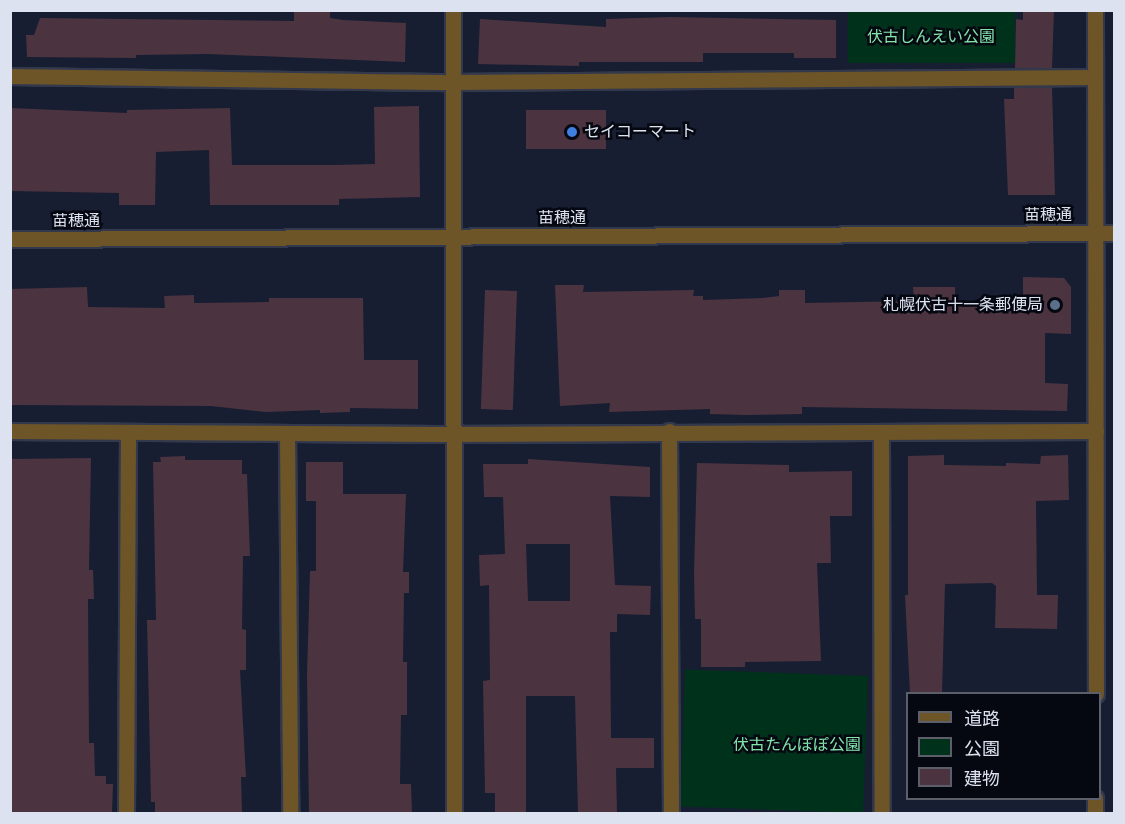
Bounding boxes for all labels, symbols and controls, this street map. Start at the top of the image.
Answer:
park label: 伏古しんえい公園 [867,27,995,47]
place label: セイコーマート [584,122,696,142]
marker: セイコーマート [565,125,579,139]
street label: 苗穂通 [1024,205,1072,225]
street label: 苗穂通 [538,208,586,228]
street label: 苗穂通 [52,211,100,231]
place label: 札幌伏古十一条郵便局 [883,295,1043,315]
marker: 札幌伏古十一条郵便局 [1048,298,1062,312]
legend [906,692,1101,800]
text: 道路 [964,707,1000,731]
park label: 伏古たんぽぽ公園 [733,735,861,755]
text: 公園 [964,737,1000,761]
text: 建物 [964,767,1000,791]

